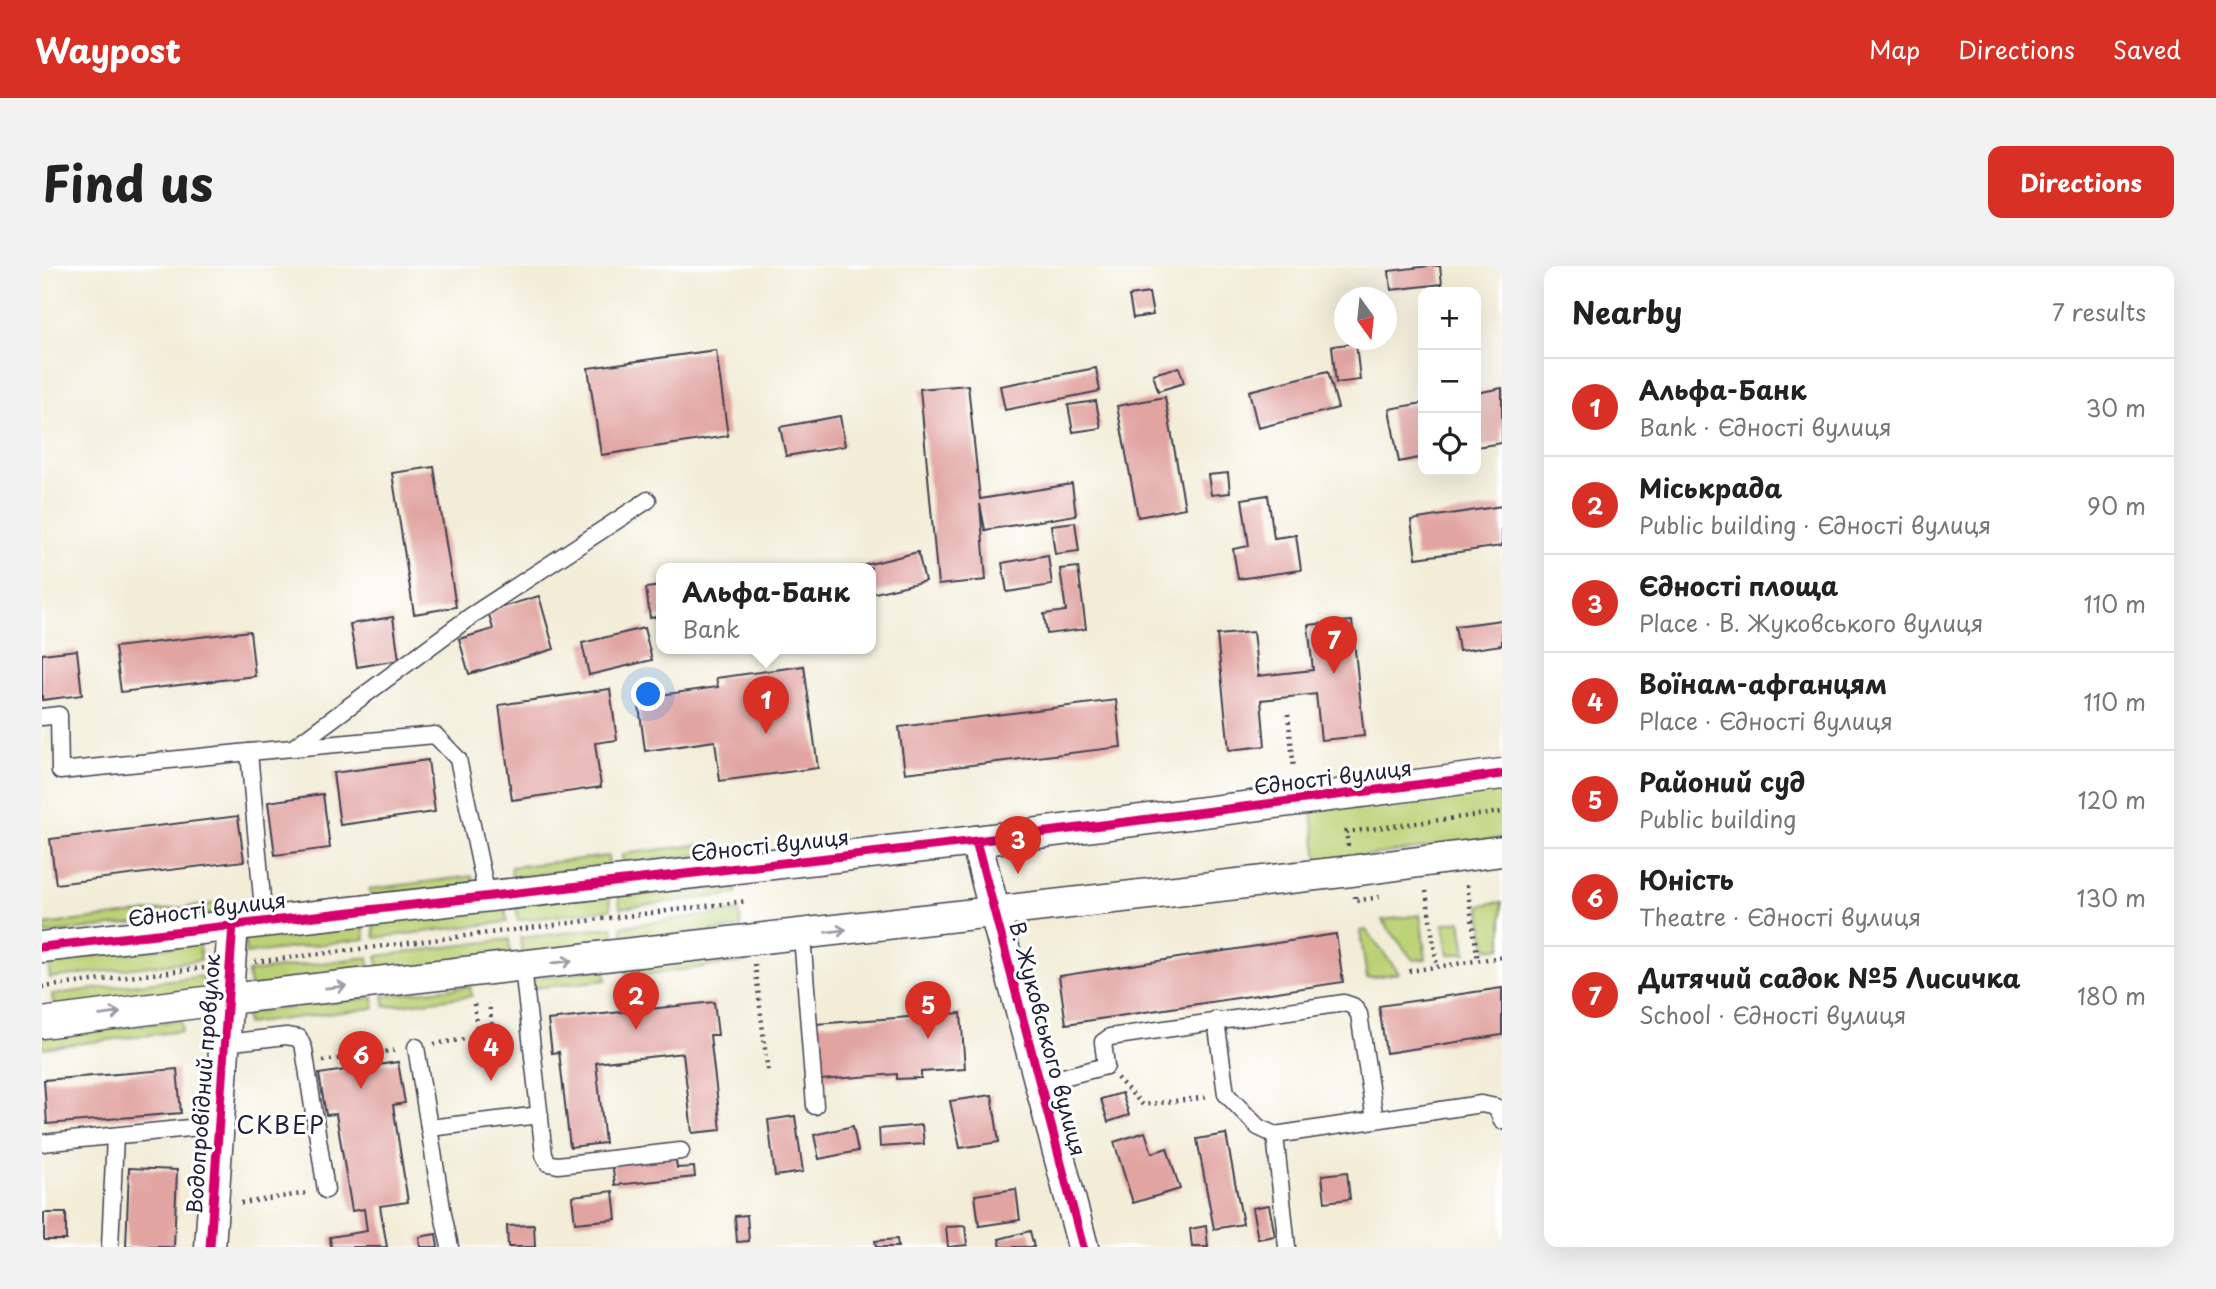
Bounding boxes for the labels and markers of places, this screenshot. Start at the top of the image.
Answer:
pin: 7 [1311,616,1357,674]
pin: 1 [743,676,789,734]
pin: 3 [995,816,1041,874]
pin: 2 [613,972,659,1030]
pin: 5 [905,981,951,1039]
pin: 4 [468,1023,514,1081]
pin: 6 [338,1031,384,1089]

